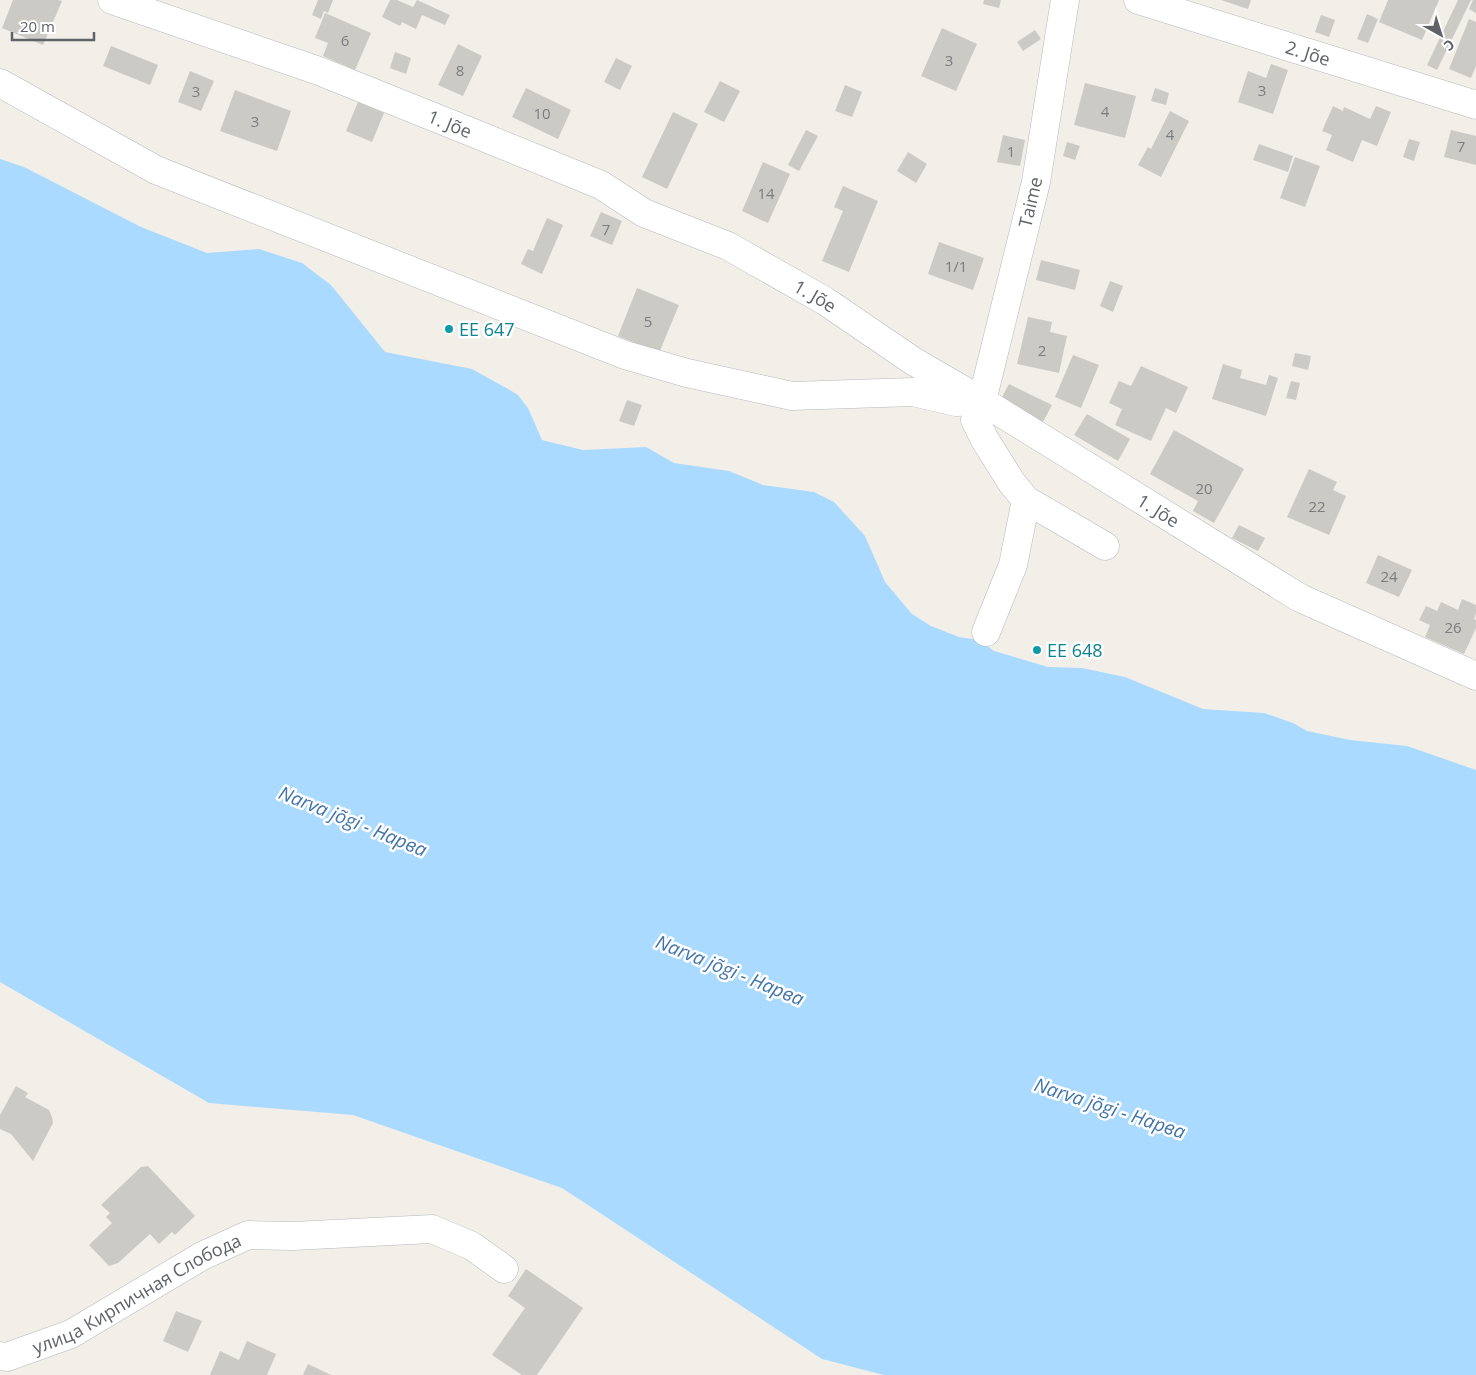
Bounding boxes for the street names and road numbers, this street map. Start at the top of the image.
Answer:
street label: 2. Jõe [1283,35,1333,71]
street label: 1. Jõe [424,104,476,143]
street label: Taime [1013,174,1047,230]
street label: 1. Jõe [790,274,841,317]
street label: 1. Jõe [1133,488,1184,533]
street label: улица Кирпичная Слобода [29,1228,245,1359]

